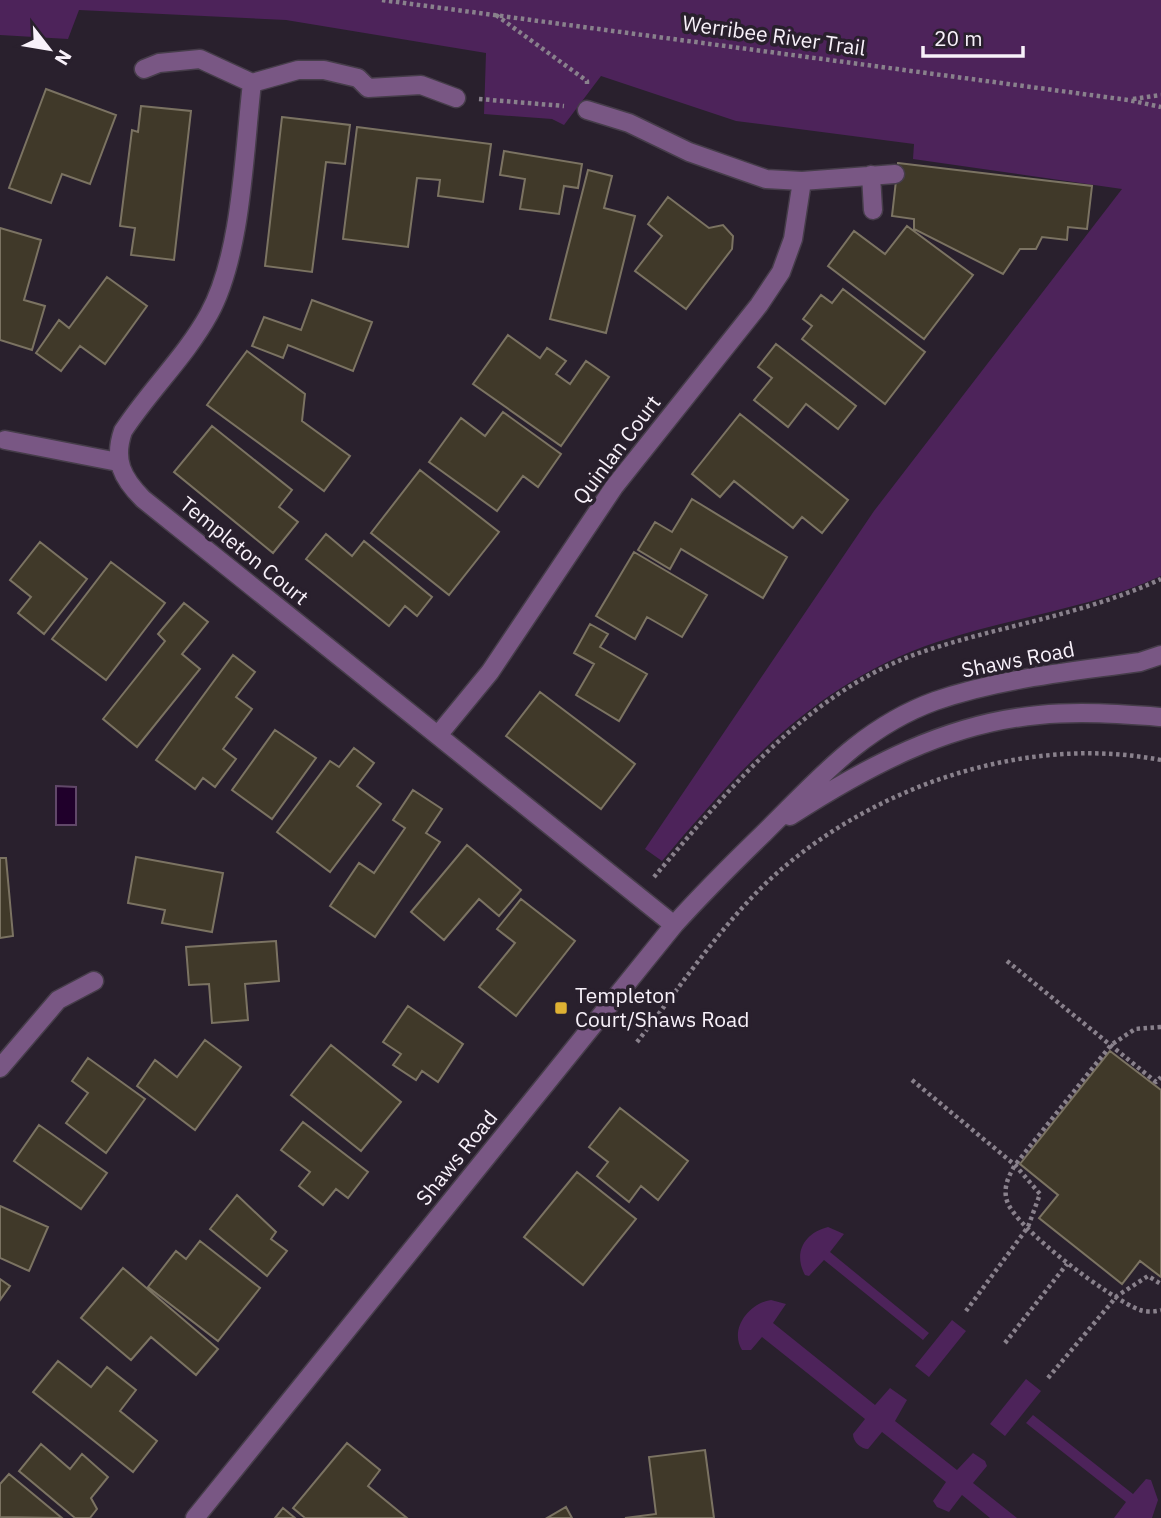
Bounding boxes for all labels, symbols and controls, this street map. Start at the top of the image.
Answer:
street label: Werribee River Trail [681,8,868,62]
north arrow [14,14,84,84]
scale bar [923,14,1023,58]
text: 20 m [934,24,983,52]
text: N [50,46,77,70]
street label: Quinlan Court [566,389,666,510]
street label: Templeton Court [175,490,315,611]
street label: Shaws Road [959,634,1077,684]
place label: Templeton Court/Shaws Road [575,981,749,1033]
marker: Templeton Court/Shaws Road [553,1000,569,1016]
street label: Shaws Road [409,1104,503,1211]

